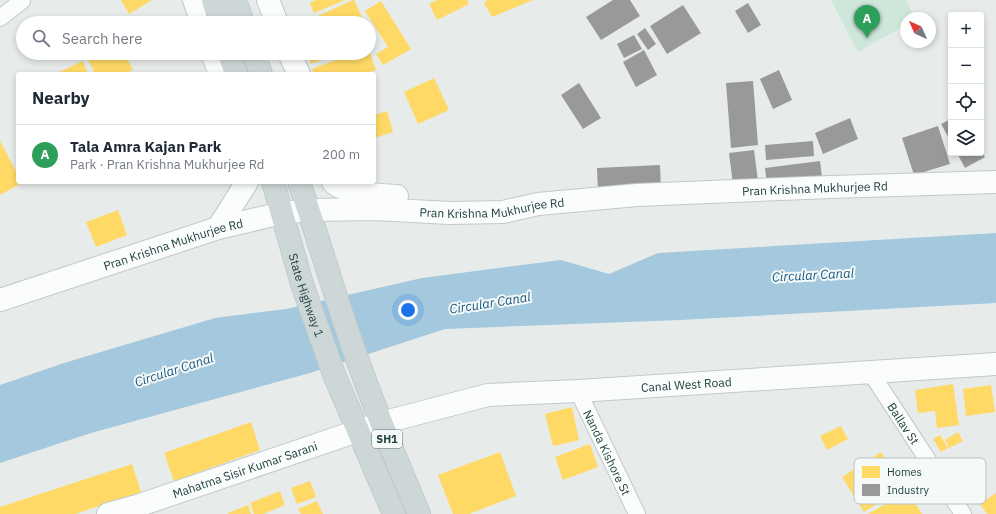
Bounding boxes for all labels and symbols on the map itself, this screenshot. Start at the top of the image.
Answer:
pin: A [854,5,880,38]
north arrow [900,12,936,48]
street label: Pran Krishna Mukhurjee Rd [742,178,888,198]
street label: Pran Krishna Mukhurjee Rd [419,194,565,221]
street label: Pran Krishna Mukhurjee Rd [101,215,244,273]
street label: State Highway 1 [286,251,328,339]
water label: Circular Canal [772,264,855,286]
water label: Circular Canal [448,288,532,318]
your location [398,300,418,320]
water label: Circular Canal [132,349,216,391]
street label: Canal West Road [640,374,732,394]
street label: Ballav St [885,399,923,447]
street label: Nanda Kishore St [581,407,634,497]
road number: SH1 [372,430,402,448]
street label: Mahatma Sisir Kumar Sarani [170,438,319,501]
legend [854,458,986,504]
text: Homes [887,465,922,479]
text: Industry [887,483,930,497]

